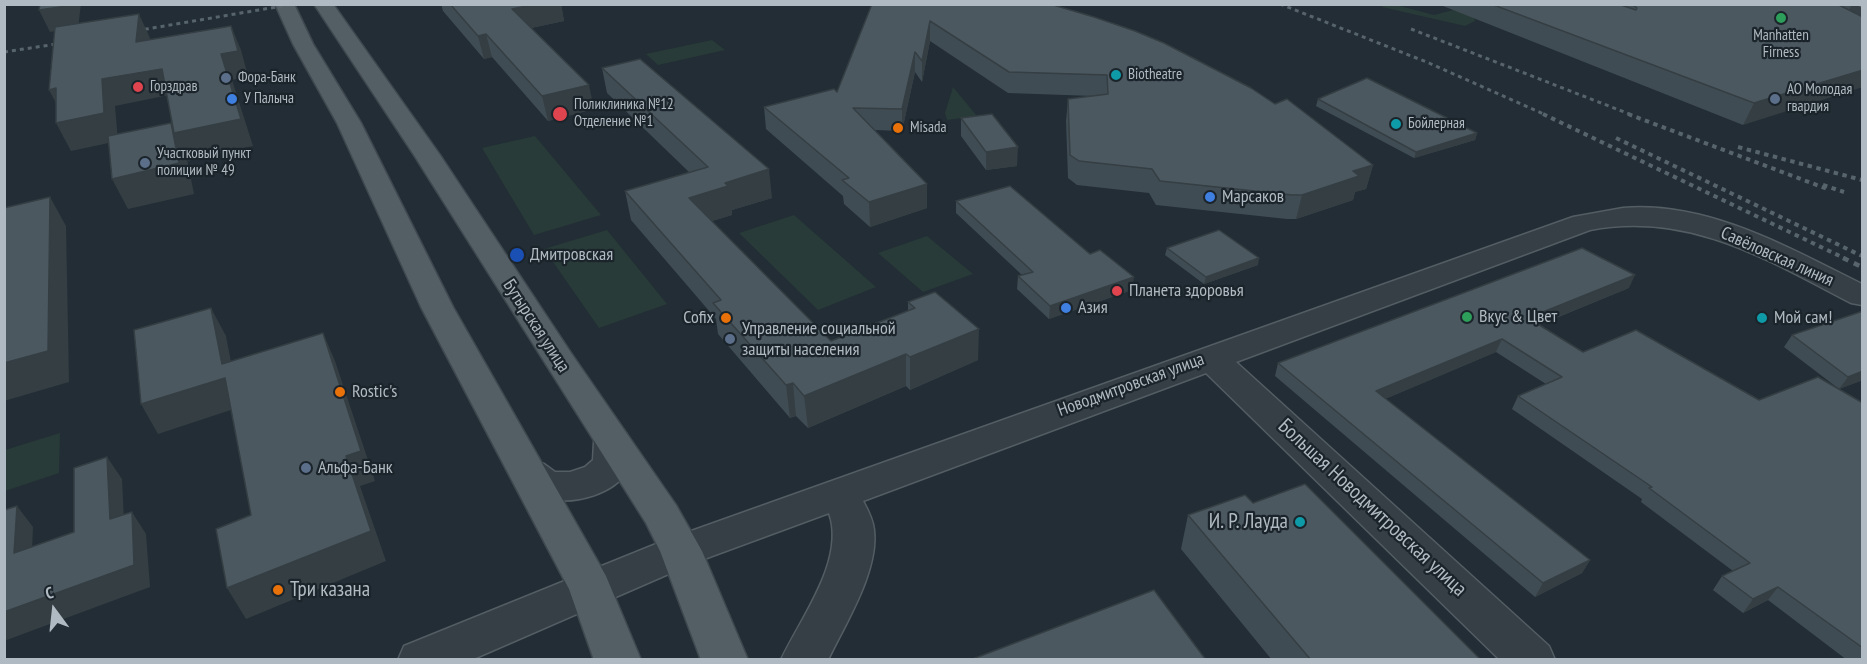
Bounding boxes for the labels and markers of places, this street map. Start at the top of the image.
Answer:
marker: Manhatten Firness [1774,11,1788,25]
place label: Manhatten Firness [1753,27,1809,62]
place label: Biotheatre [1128,66,1182,84]
marker: Biotheatre [1109,68,1123,82]
place label: Фора-Банк [238,69,296,87]
marker: Фора-Банк [219,71,233,85]
place label: Горздрав [150,78,197,96]
marker: Горздрав [131,80,145,94]
place label: АО Молодая гвардия [1787,81,1852,116]
place label: У Палыча [244,90,294,108]
marker: У Палыча [225,92,239,106]
marker: АО Молодая гвардия [1768,92,1782,106]
place label: Поликлиника №12 Отделение №1 [574,96,674,131]
marker: Поликлиника №12 Отделение №1 [551,105,569,123]
place label: Бойлерная [1408,115,1465,133]
marker: Бойлерная [1389,117,1403,131]
place label: Misada [910,119,946,137]
marker: Misada [891,121,905,135]
place label: Участковый пункт полиции № 49 [157,145,251,180]
marker: Участковый пункт полиции № 49 [138,156,152,170]
place label: Марсаков [1222,186,1284,208]
marker: Марсаков [1203,190,1217,204]
place label: Дмитровская [530,244,613,266]
marker: Дмитровская [508,246,526,264]
place label: Планета здоровья [1129,280,1244,302]
marker: Планета здоровья [1110,284,1124,298]
place label: Азия [1078,297,1108,319]
marker: Азия [1059,301,1073,315]
place label: Вкус & Цвет [1479,306,1557,328]
place label: Cofix [683,307,714,329]
place label: Мой сам! [1774,307,1832,329]
marker: Вкус & Цвет [1460,310,1474,324]
marker: Cofix [719,311,733,325]
marker: Мой сам! [1755,311,1769,325]
place label: Управление социальной защиты населения [742,318,896,360]
marker: Управление социальной защиты населения [723,332,737,346]
place label: Rostic's [352,381,397,403]
marker: Rostic's [333,385,347,399]
place label: Альфа-Банк [318,457,393,479]
marker: Альфа-Банк [299,461,313,475]
place label: И. Р. Лауда [1209,509,1288,535]
marker: И. Р. Лауда [1293,515,1307,529]
place label: Три казана [290,577,370,603]
marker: Три казана [271,583,285,597]

